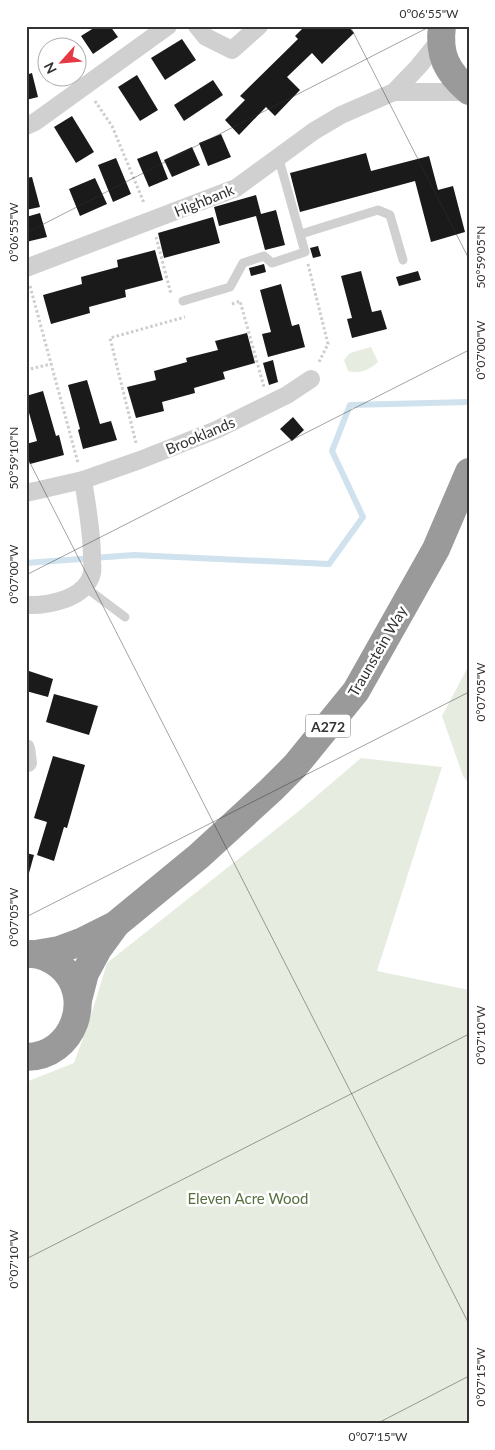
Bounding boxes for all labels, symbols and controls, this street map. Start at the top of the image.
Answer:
text: 0°06'55"W [399,6,459,21]
north arrow [38,38,88,88]
text: N [40,59,60,77]
street label: Highbank [171,180,237,220]
text: 0°06'55"W [6,202,21,262]
text: 50°59'05"N [473,226,488,288]
text: 0°07'00"W [473,320,488,380]
street label: Brooklands [163,412,237,458]
text: 50°59'10"N [6,427,21,489]
text: 0°07'00"W [6,544,21,604]
street label: Traunstein Way [344,602,410,700]
text: 0°07'05"W [473,662,488,722]
road number: A272 [306,714,350,738]
text: 0°07'05"W [6,887,21,947]
text: 0°07'10"W [473,1005,488,1065]
park label: Eleven Acre Wood [188,1189,308,1207]
text: 0°07'10"W [6,1229,21,1289]
text: 0°07'15"W [473,1347,488,1407]
text: 0°07'15"W [348,1429,408,1444]

